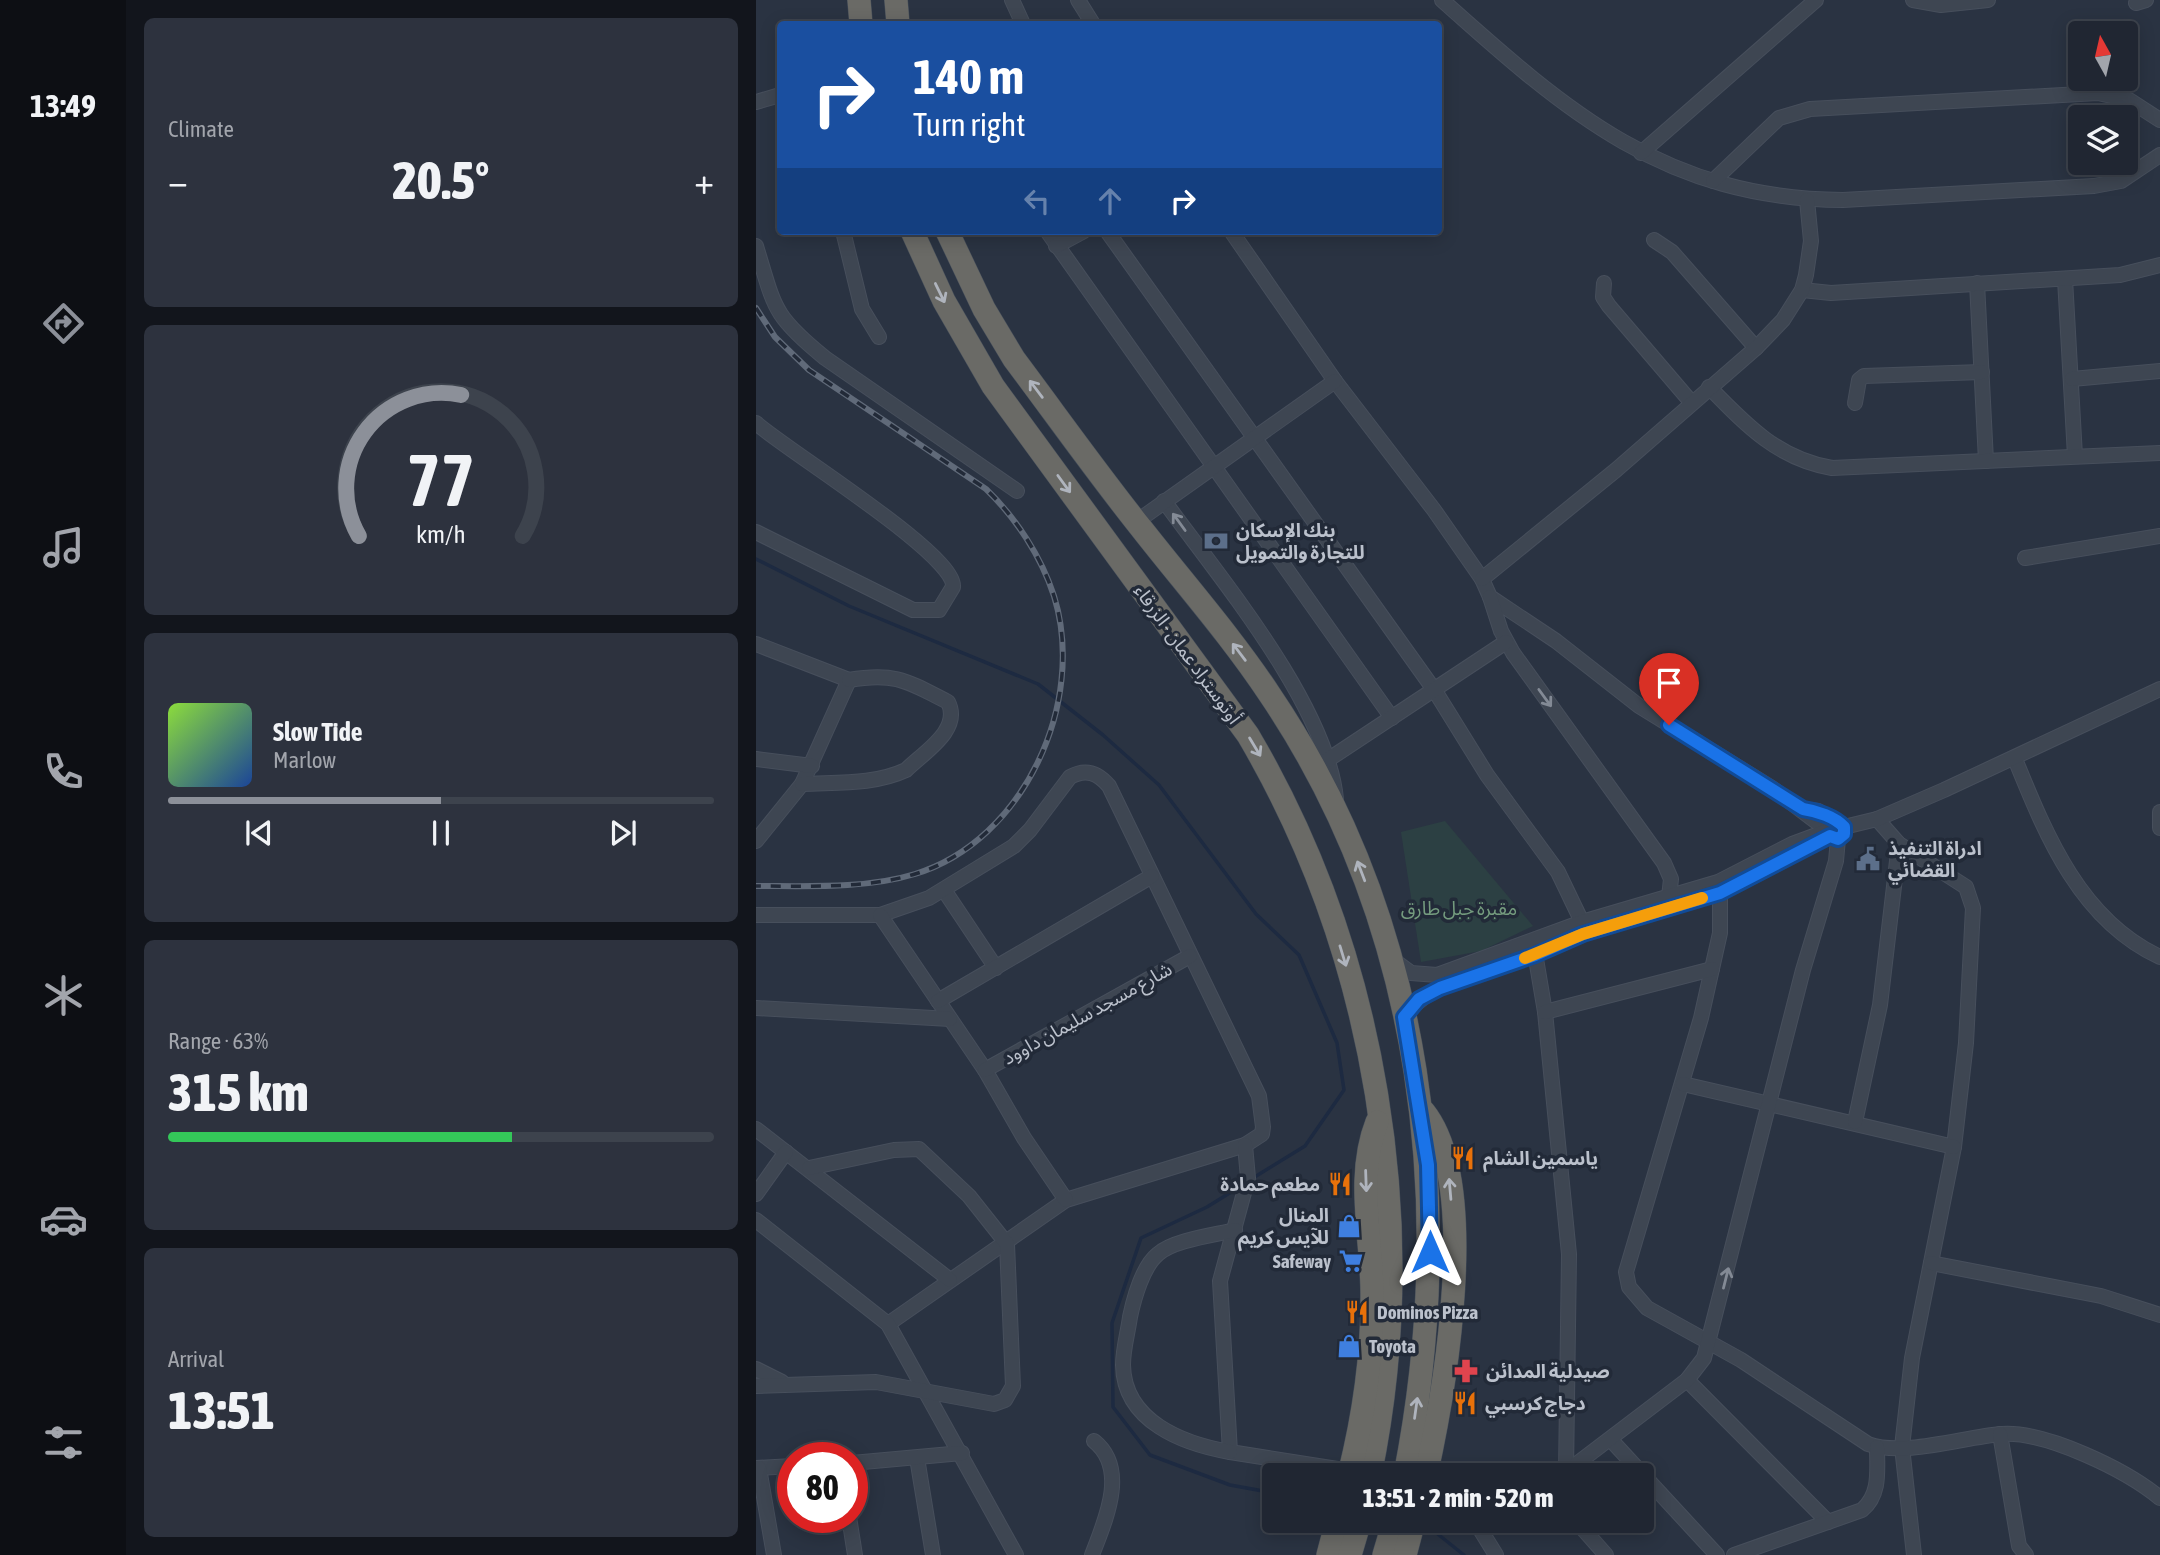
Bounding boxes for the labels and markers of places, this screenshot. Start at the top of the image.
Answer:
place label: بنك الإسكان للتجارة والتمويل [1236,519,1365,564]
bank icon: بنك الإسكان للتجارة والتمويل [1202,527,1230,555]
pin [1639,653,1699,725]
place label: ادراة التنفيذ القضائي [1888,837,1982,885]
public building icon: ادراة التنفيذ القضائي [1854,845,1882,873]
restaurant icon: ياسمين الشام [1449,1144,1477,1172]
place label: ياسمين الشام [1483,1147,1598,1173]
restaurant icon: مطعم حمادة [1326,1170,1354,1198]
place label: مطعم حمادة [1220,1173,1320,1199]
place label: المنال للآيس كريم [1238,1204,1329,1252]
shop icon: المنال للآيس كريم [1335,1212,1363,1240]
supermarket icon: Safeway [1337,1247,1365,1275]
place label: Safeway [1273,1250,1331,1272]
restaurant icon: Dominos Pizza [1343,1298,1371,1326]
place label: Dominos Pizza [1377,1301,1478,1323]
shop icon: Toyota [1335,1332,1363,1360]
place label: Toyota [1369,1335,1416,1357]
pharmacy icon: صيدلية المدائن [1452,1357,1480,1385]
place label: صيدلية المدائن [1486,1360,1610,1382]
restaurant icon: دجاج كرسبي [1451,1389,1479,1417]
place label: دجاج كرسبي [1485,1392,1586,1418]

